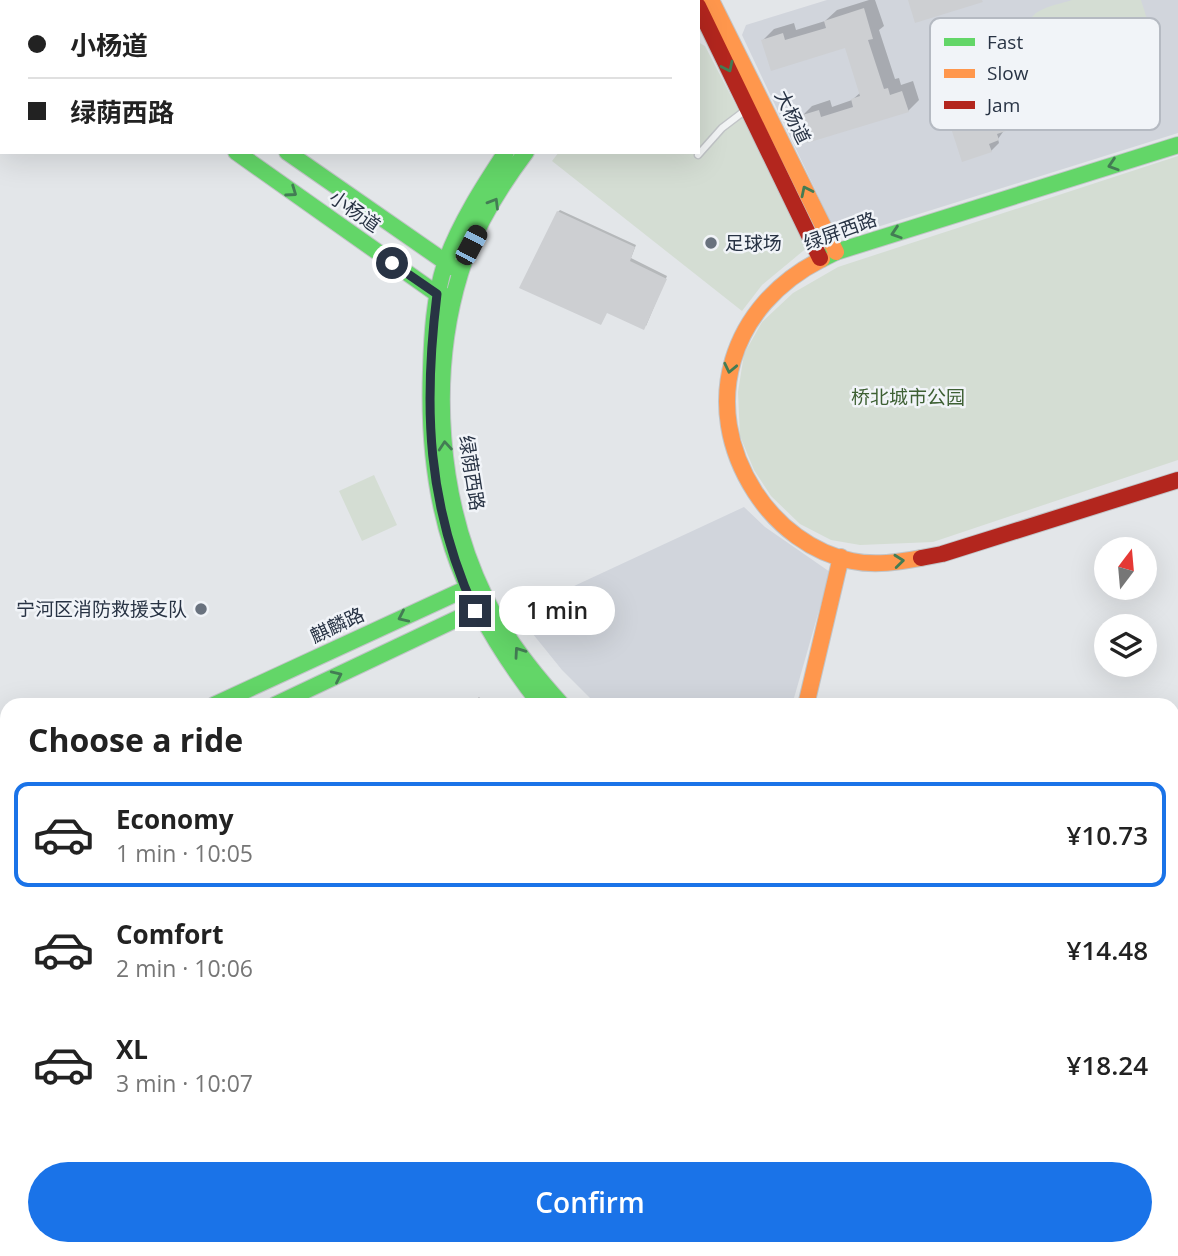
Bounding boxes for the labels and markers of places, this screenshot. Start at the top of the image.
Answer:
place label: 足球场 [725,230,782,256]
marker: 足球场 [703,235,719,251]
place label: 宁河区消防救援支队 [16,596,187,622]
marker: 宁河区消防救援支队 [193,601,209,617]

